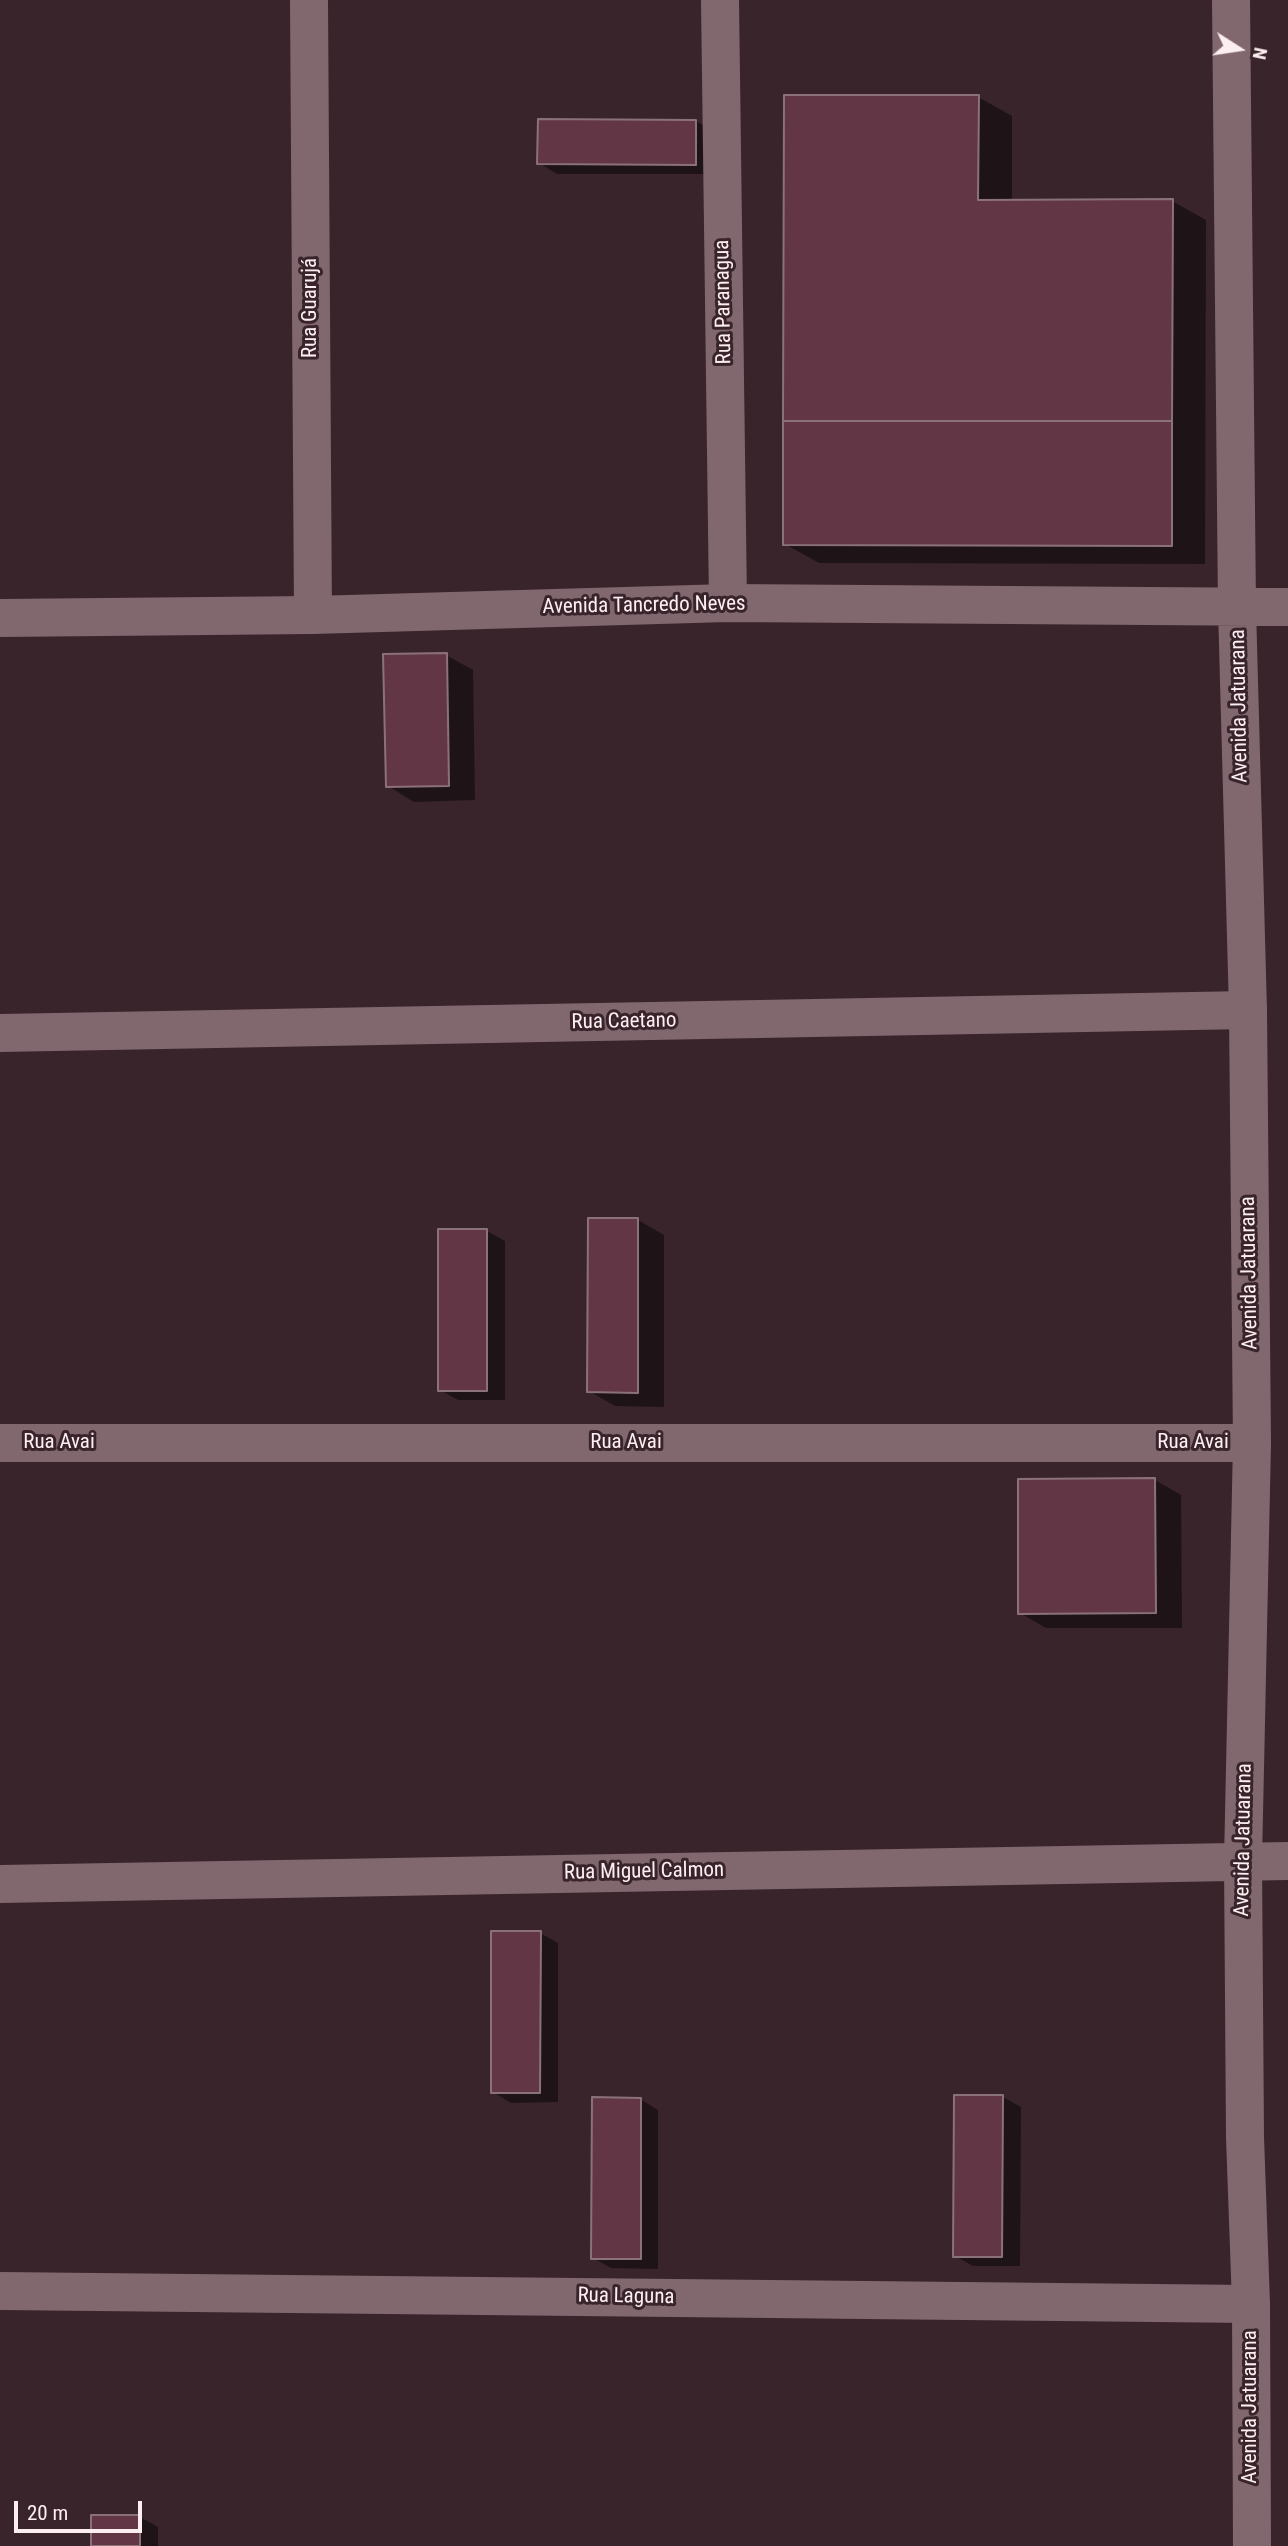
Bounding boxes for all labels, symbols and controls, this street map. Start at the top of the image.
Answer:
north arrow [1204,14,1274,84]
text: N [1248,45,1272,62]
street label: Rua Paranagua [710,239,738,365]
street label: Rua Guarujá [298,258,324,358]
street label: Avenida Tancredo Neves [542,592,746,620]
street label: Avenida Jatuarana [1226,629,1254,783]
street label: Rua Caetano [571,1008,677,1036]
street label: Avenida Jatuarana [1236,1196,1264,1350]
street label: Rua Avai [23,1430,95,1456]
street label: Rua Avai [590,1430,662,1456]
street label: Rua Avai [1157,1430,1229,1456]
street label: Avenida Jatuarana [1230,1763,1258,1917]
street label: Rua Miguel Calmon [564,1858,724,1886]
street label: Rua Laguna [577,2284,675,2310]
street label: Avenida Jatuarana [1238,2330,1264,2484]
scale bar [18,2486,145,2530]
text: 20 m [27,2501,68,2525]

